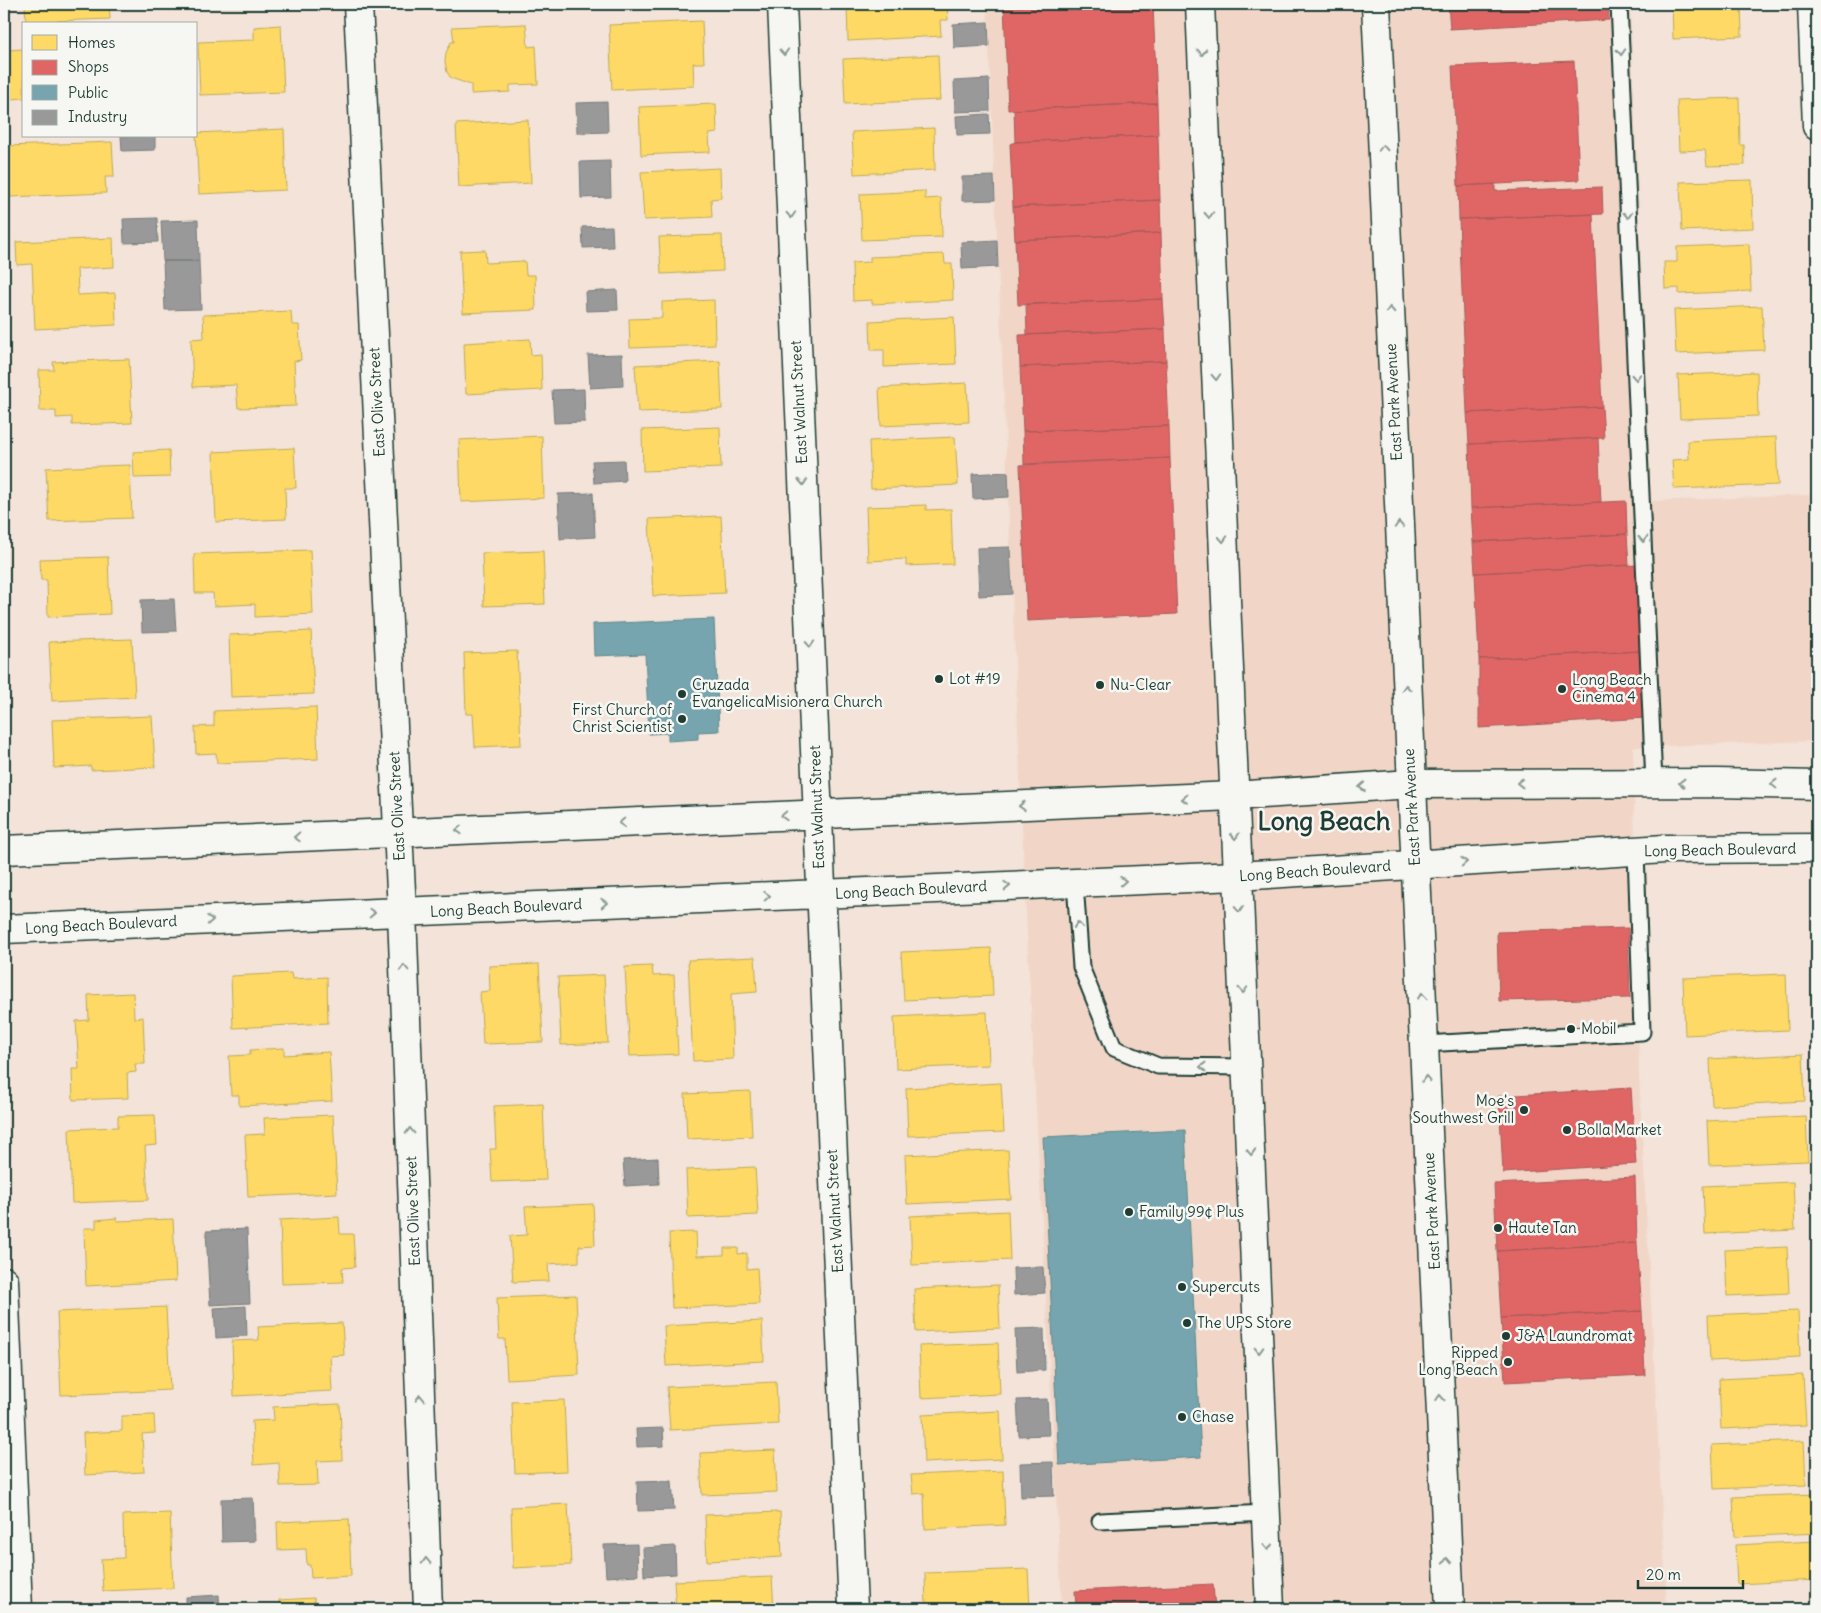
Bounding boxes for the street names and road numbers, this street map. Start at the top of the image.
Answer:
street label: East Walnut Street [786,340,811,464]
street label: East Park Avenue [1381,343,1406,461]
street label: East Olive Street [364,347,389,457]
street label: East Walnut Street [805,745,828,869]
street label: East Park Avenue [1399,748,1424,866]
street label: East Olive Street [384,751,409,861]
street label: Long Beach Boulevard [1644,839,1796,860]
street label: Long Beach Boulevard [1238,856,1392,885]
street label: Long Beach Boulevard [834,876,988,903]
street label: Long Beach Boulevard [429,894,583,921]
street label: Long Beach Boulevard [24,911,178,938]
street label: East Walnut Street [822,1149,847,1273]
street label: East Park Avenue [1419,1152,1444,1270]
street label: East Olive Street [401,1156,424,1266]

